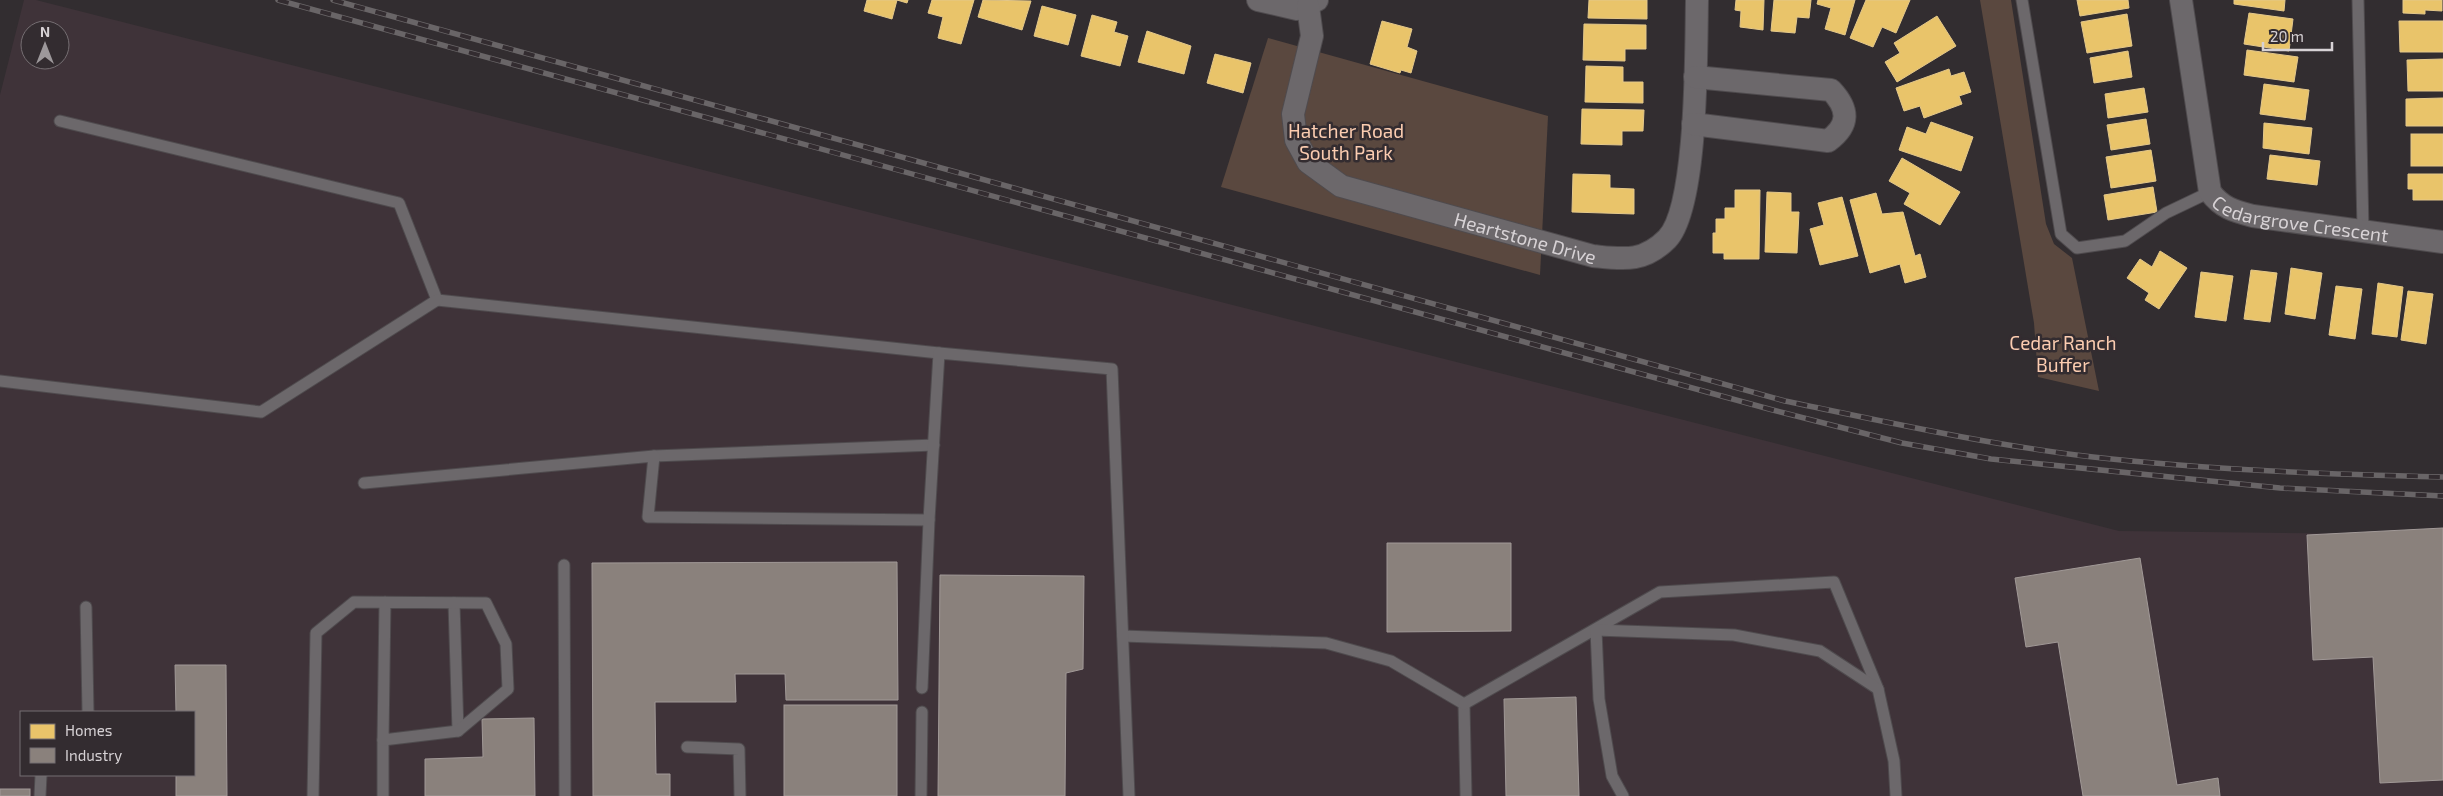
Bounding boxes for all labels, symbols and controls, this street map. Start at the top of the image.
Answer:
north arrow [20,20,70,70]
scale bar [2263,20,2332,52]
text: N [40,23,50,40]
text: 20 m [2270,27,2304,45]
park label: Hatcher Road South Park [1288,119,1404,164]
street label: Cedargrove Crescent [2208,190,2390,246]
street label: Heartstone Drive [1452,207,1599,268]
park label: Cedar Ranch Buffer [2009,331,2117,376]
legend [20,711,195,776]
text: Homes [65,721,112,739]
text: Industry [65,746,122,764]

